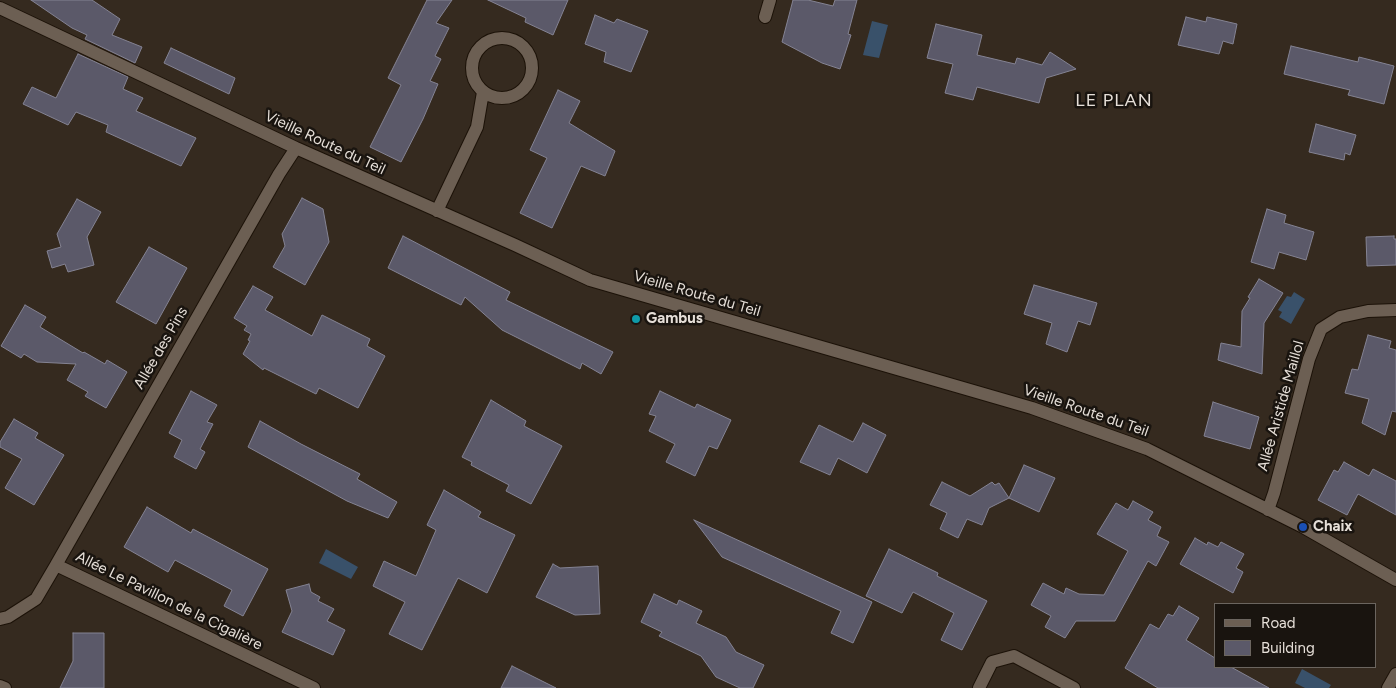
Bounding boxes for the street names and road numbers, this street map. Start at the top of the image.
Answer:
street label: Vieille Route du Teil [262,107,388,179]
street label: Vieille Route du Teil [631,267,763,321]
street label: Allée des Pins [130,304,192,392]
street label: Allée Aristide Maillol [1254,339,1308,473]
street label: Vieille Route du Teil [1021,381,1151,441]
street label: Allée Le Pavillon de la Cigalière [73,548,265,654]

